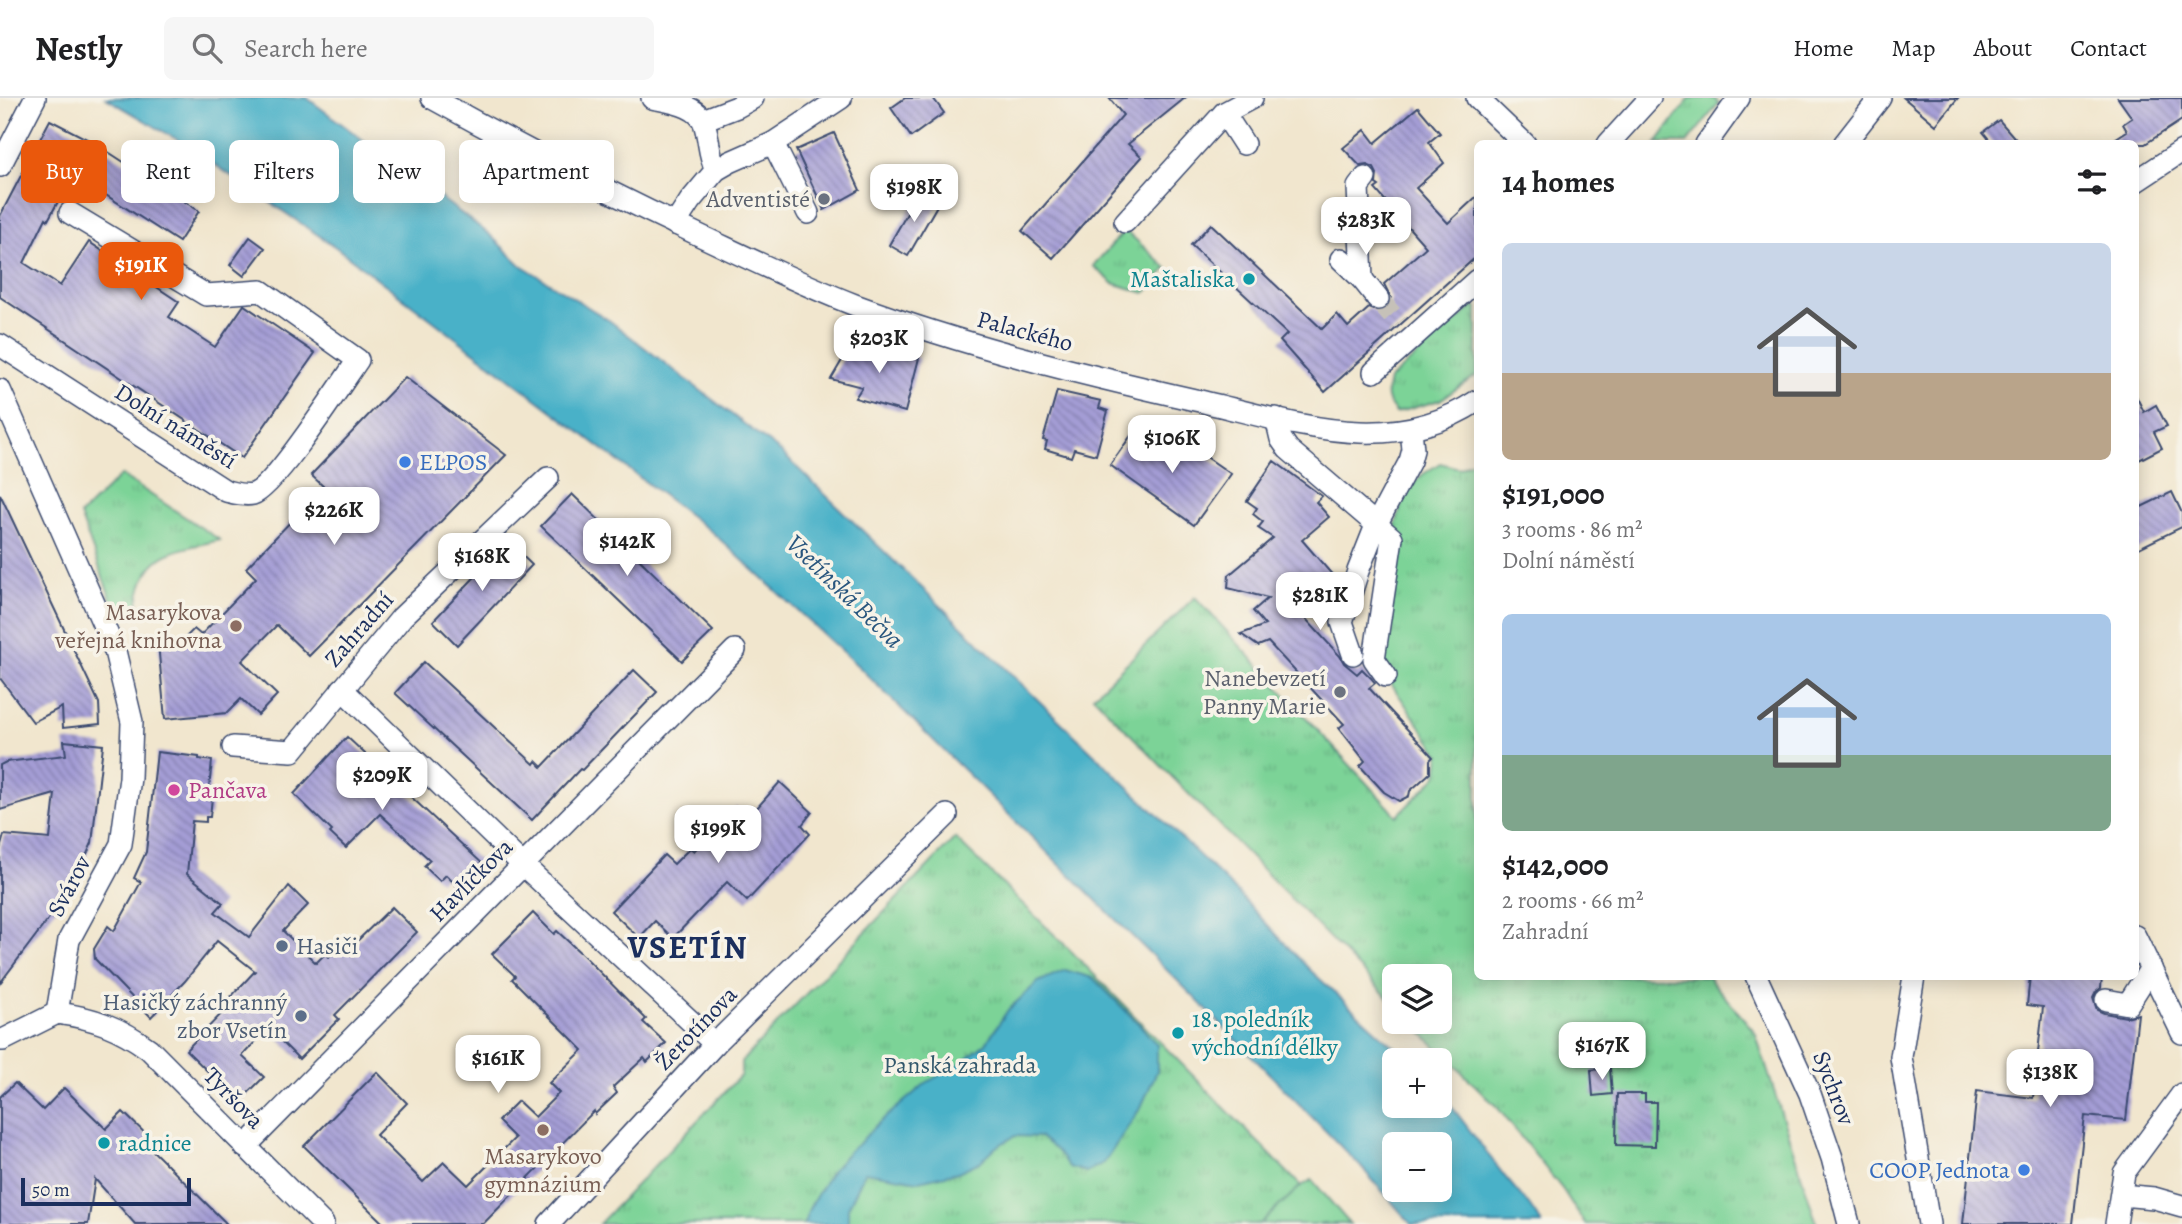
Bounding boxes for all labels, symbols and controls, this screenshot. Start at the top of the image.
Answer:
search box [164,17,654,80]
text: Nestly [35,26,122,71]
icon: search [188,29,226,67]
text: Search here [244,31,368,66]
text: Home [1793,32,1854,64]
text: Map [1892,32,1936,64]
text: About [1974,32,2032,64]
text: Contact [2070,32,2147,64]
chip: Buy [21,140,107,203]
chip: Rent [121,140,215,203]
chip: Filters [229,140,339,203]
chip: New [353,140,445,203]
chip: Apartment [459,140,614,203]
text: 14 homes [1502,162,1615,202]
icon: filters [2073,163,2111,201]
pin: $198K [865,164,963,224]
text: $198K [886,171,942,202]
place label: Adventisté [705,183,810,215]
marker: Adventisté [816,191,832,207]
pin: $283K [1317,198,1415,257]
text: $283K [1337,204,1395,235]
pin: $191K [92,242,190,302]
text: $191K [115,249,167,280]
place label: Maštaliska [1130,263,1236,295]
marker: Maštaliska [1241,271,1257,287]
icon: home [1744,289,1870,415]
street label: Palackého [973,303,1077,359]
pin: $203K [830,316,928,375]
text: $203K [850,322,908,353]
street label: Dolní náměstí [109,376,243,476]
pin: $106K [1123,416,1221,475]
text: $106K [1144,422,1200,453]
place label: ELPOS [419,446,487,478]
marker: ELPOS [397,454,413,470]
text: $191,000 [1502,474,1605,514]
pin: $226K [285,488,383,547]
text: $226K [305,494,363,525]
text: 3 rooms · 86 m² [1502,514,1643,545]
pin: $142K [578,518,676,578]
text: $142K [599,525,655,556]
water label: Vsetínská Bečva [778,526,911,656]
pin: $168K [433,533,531,593]
text: $168K [454,540,510,571]
text: Dolní náměstí [1502,545,1635,576]
pin: $281K [1271,573,1369,632]
text: $281K [1292,579,1348,610]
street label: Zahradní [317,584,401,674]
place label: Masarykova veřejná knihovna [54,596,223,656]
marker: Masarykova veřejná knihovna [228,618,244,634]
icon: home [1744,660,1870,786]
place label: Nanebevzetí Panny Marie [1203,662,1326,722]
marker: Nanebevzetí Panny Marie [1332,684,1348,700]
pin: $209K [333,752,431,812]
text: $209K [352,759,412,790]
place label: Pančava [188,774,268,806]
marker: Pančava [166,782,182,798]
pin: $199K [669,806,767,865]
text: $199K [690,812,746,843]
street label: Havlíčkova [422,831,520,929]
text: $142,000 [1502,845,1609,885]
street label: Svárov [40,850,99,922]
text: 2 rooms · 66 m² [1502,885,1644,916]
text: Zahradní [1502,916,1589,947]
district label: VSETÍN [626,925,749,969]
place label: Hasiči [296,930,358,962]
marker: Hasiči [274,938,290,954]
map controls [1382,964,1452,1202]
button: layers [1382,964,1452,1034]
street label: Žerotínova [648,978,745,1077]
place label: Hasičký záchranný zbor Vsetín [102,986,287,1046]
place label: 18. poledník východní délky [1191,1003,1338,1063]
marker: Hasičký záchranný zbor Vsetín [293,1008,309,1024]
pin: $167K [1553,1023,1651,1082]
marker: 18. poledník východní délky [1170,1025,1186,1041]
text: $167K [1575,1029,1629,1060]
pin: $161K [449,1035,547,1095]
text: $161K [471,1042,525,1073]
street label: Sychrov [1805,1046,1863,1130]
button: + [1382,1048,1452,1118]
park label: Panská zahrada [883,1049,1037,1081]
pin: $138K [2001,1049,2099,1109]
text: $138K [2023,1056,2078,1087]
street label: Tyršova [197,1060,272,1136]
marker: Masarykovo gymnázium [535,1122,551,1138]
place label: radnice [118,1127,192,1159]
button: − [1382,1132,1452,1202]
marker: radnice [96,1135,112,1151]
place label: Masarykovo gymnázium [484,1140,602,1200]
place label: COOP Jednota [1869,1154,2011,1186]
marker: COOP Jednota [2016,1162,2032,1178]
scale bar [21,1175,191,1207]
text: 50 m [32,1177,70,1203]

